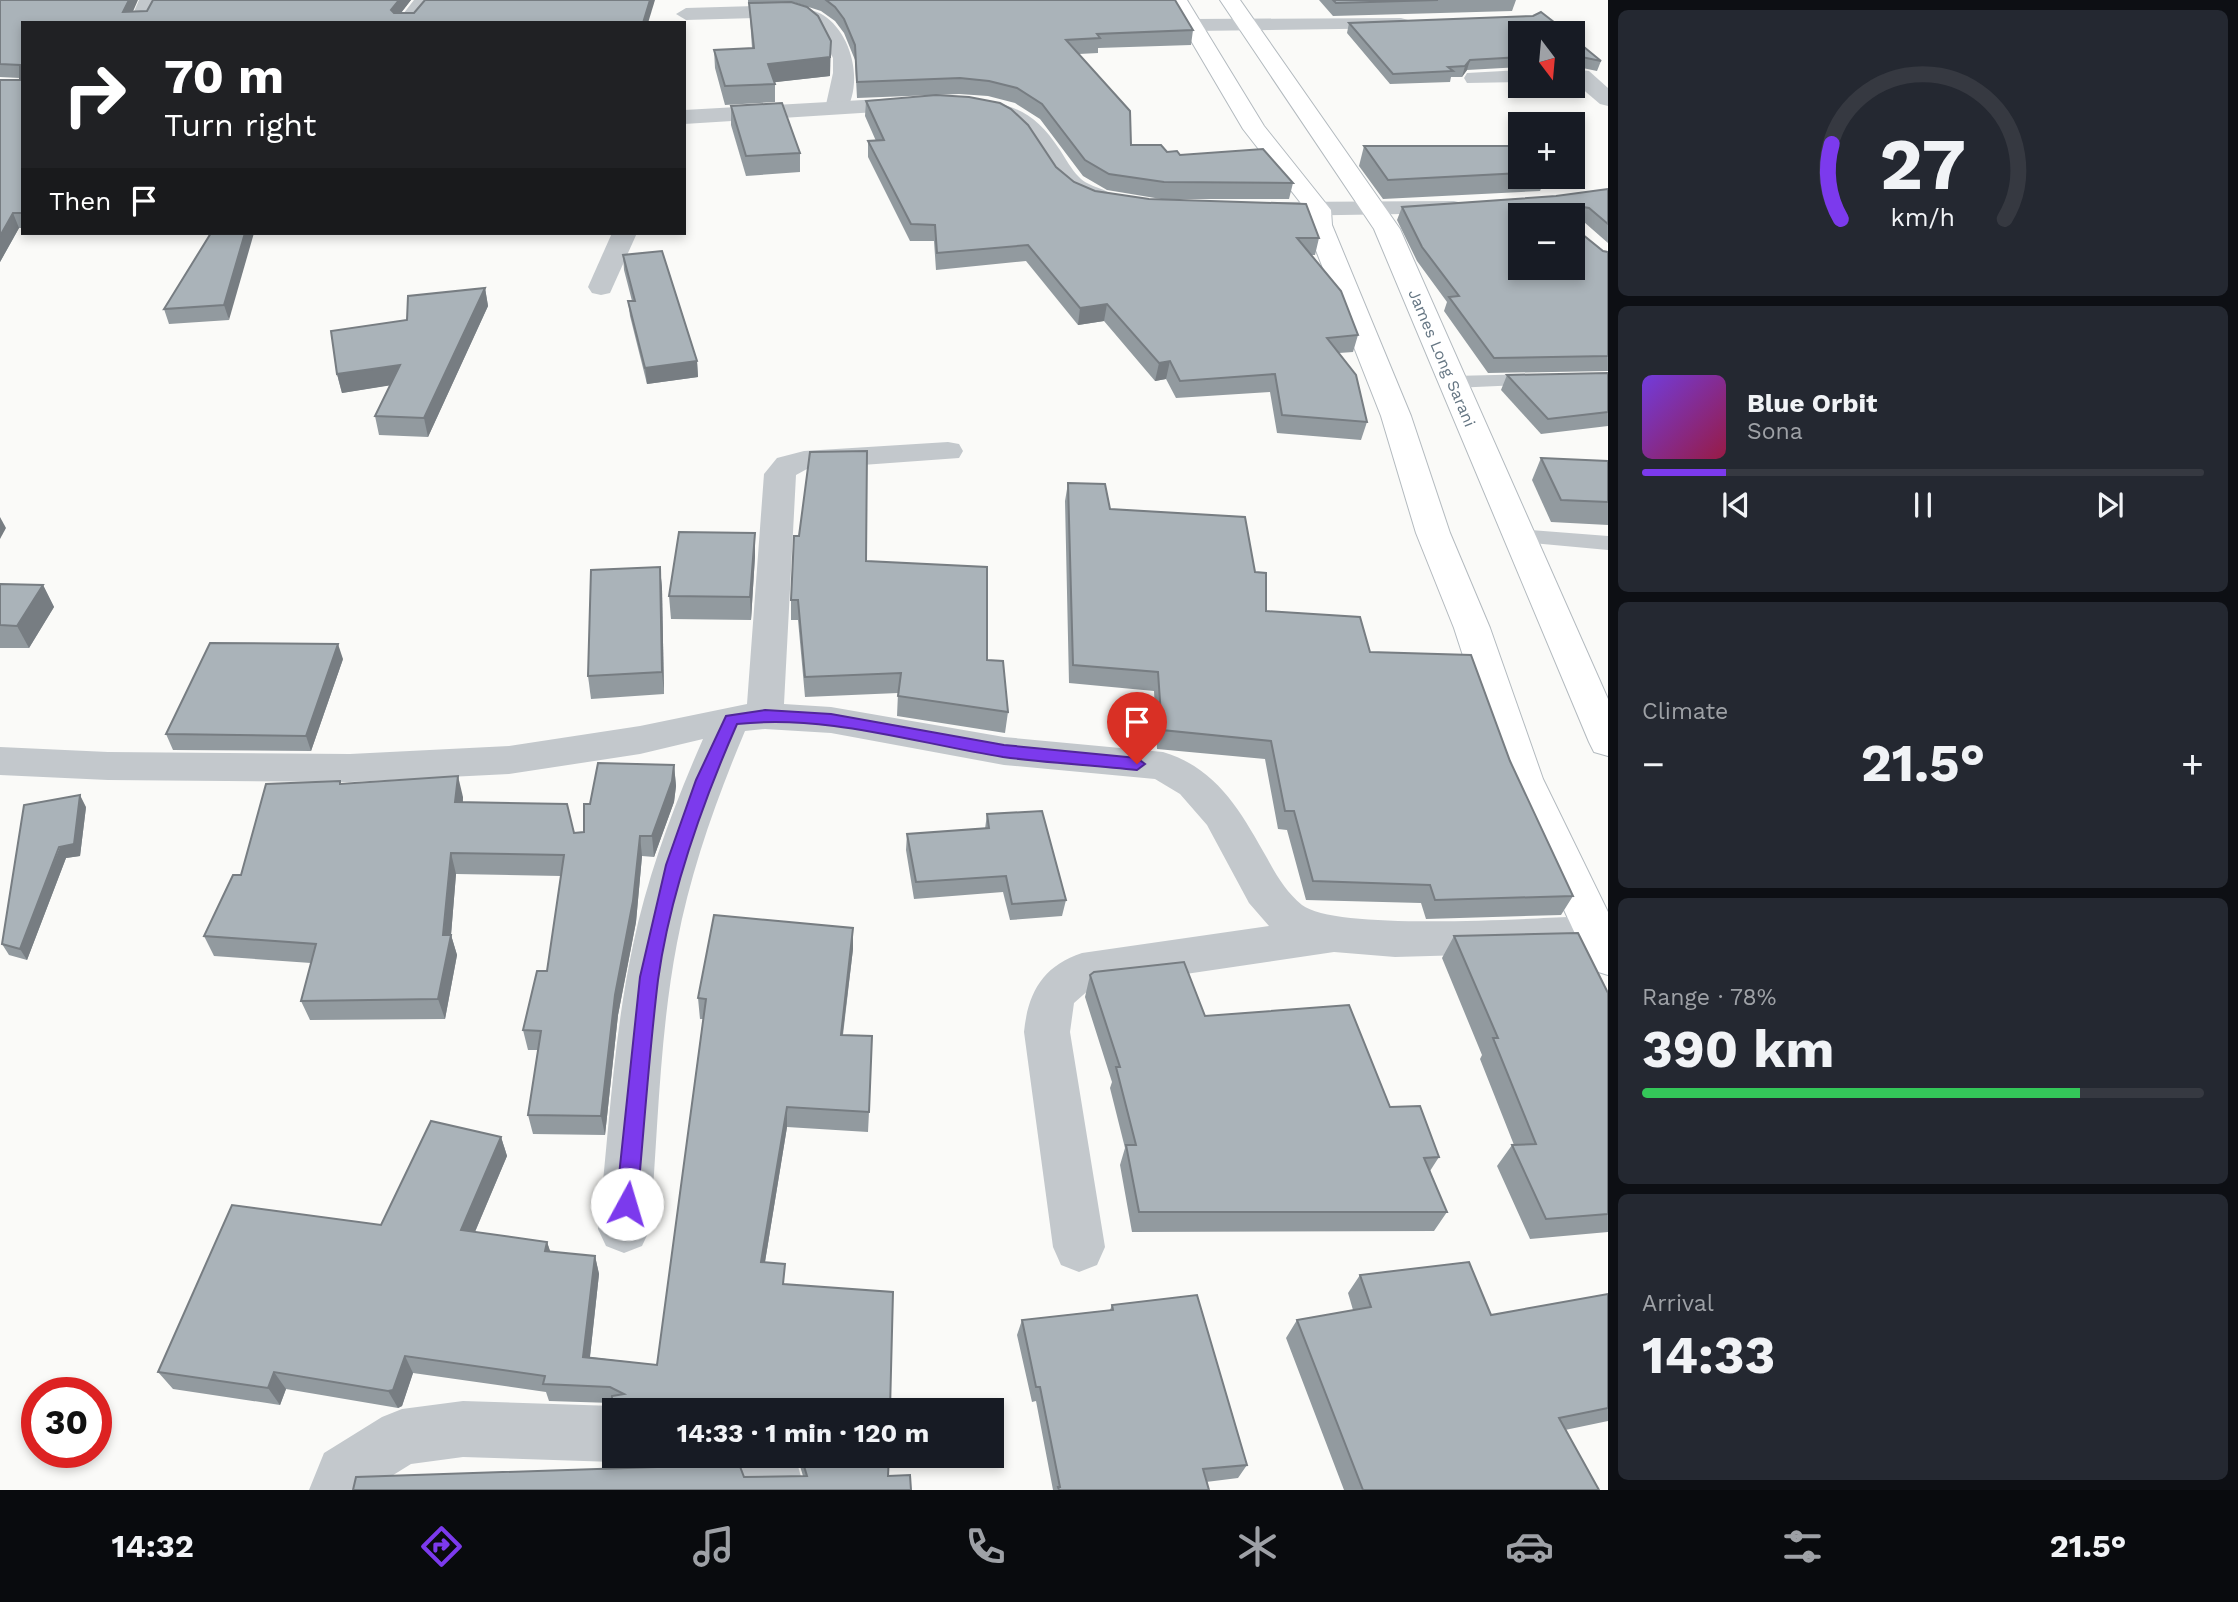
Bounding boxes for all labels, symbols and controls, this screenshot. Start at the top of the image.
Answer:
north arrow [1508,21,1586,98]
map controls [1508,21,1585,280]
text: 70 m [164,47,284,105]
icon: right [49,49,140,140]
text: Turn right [164,106,316,144]
button: + [1508,112,1585,189]
text: 27 [1880,121,1966,207]
icon: arrive [125,182,163,220]
text: Then [49,186,111,216]
button: − [1508,203,1585,280]
text: km/h [1891,203,1955,232]
street label: James Long Sarani [1404,286,1480,430]
text: Blue Orbit [1747,388,1877,418]
text: Sona [1747,418,1803,445]
icon: previous [1717,486,1755,524]
icon: pause [1904,486,1942,524]
icon: next [2091,486,2129,524]
pin [1107,692,1167,764]
text: Climate [1642,698,1728,725]
icon: arrive [1118,703,1156,741]
text: 21.5° [1861,733,1985,794]
text: − [1642,742,1665,786]
text: + [2181,742,2204,786]
text: Range · 78% [1642,984,1776,1011]
text: 390 km [1642,1019,1835,1080]
position arrow [590,1167,664,1241]
text: Arrival [1642,1290,1714,1317]
text: 14:33 [1642,1325,1775,1386]
speed limit sign: 30 [21,1377,112,1468]
text: 14:33 · 1 min · 120 m [677,1418,929,1448]
icon: directions [417,1522,466,1571]
icon: music [689,1522,738,1571]
icon: phone [961,1522,1010,1571]
icon: climate [1233,1522,1282,1571]
icon: car [1505,1522,1554,1571]
icon: filters [1778,1522,1827,1571]
text: 14:32 [112,1527,194,1565]
text: 21.5° [2050,1527,2126,1565]

